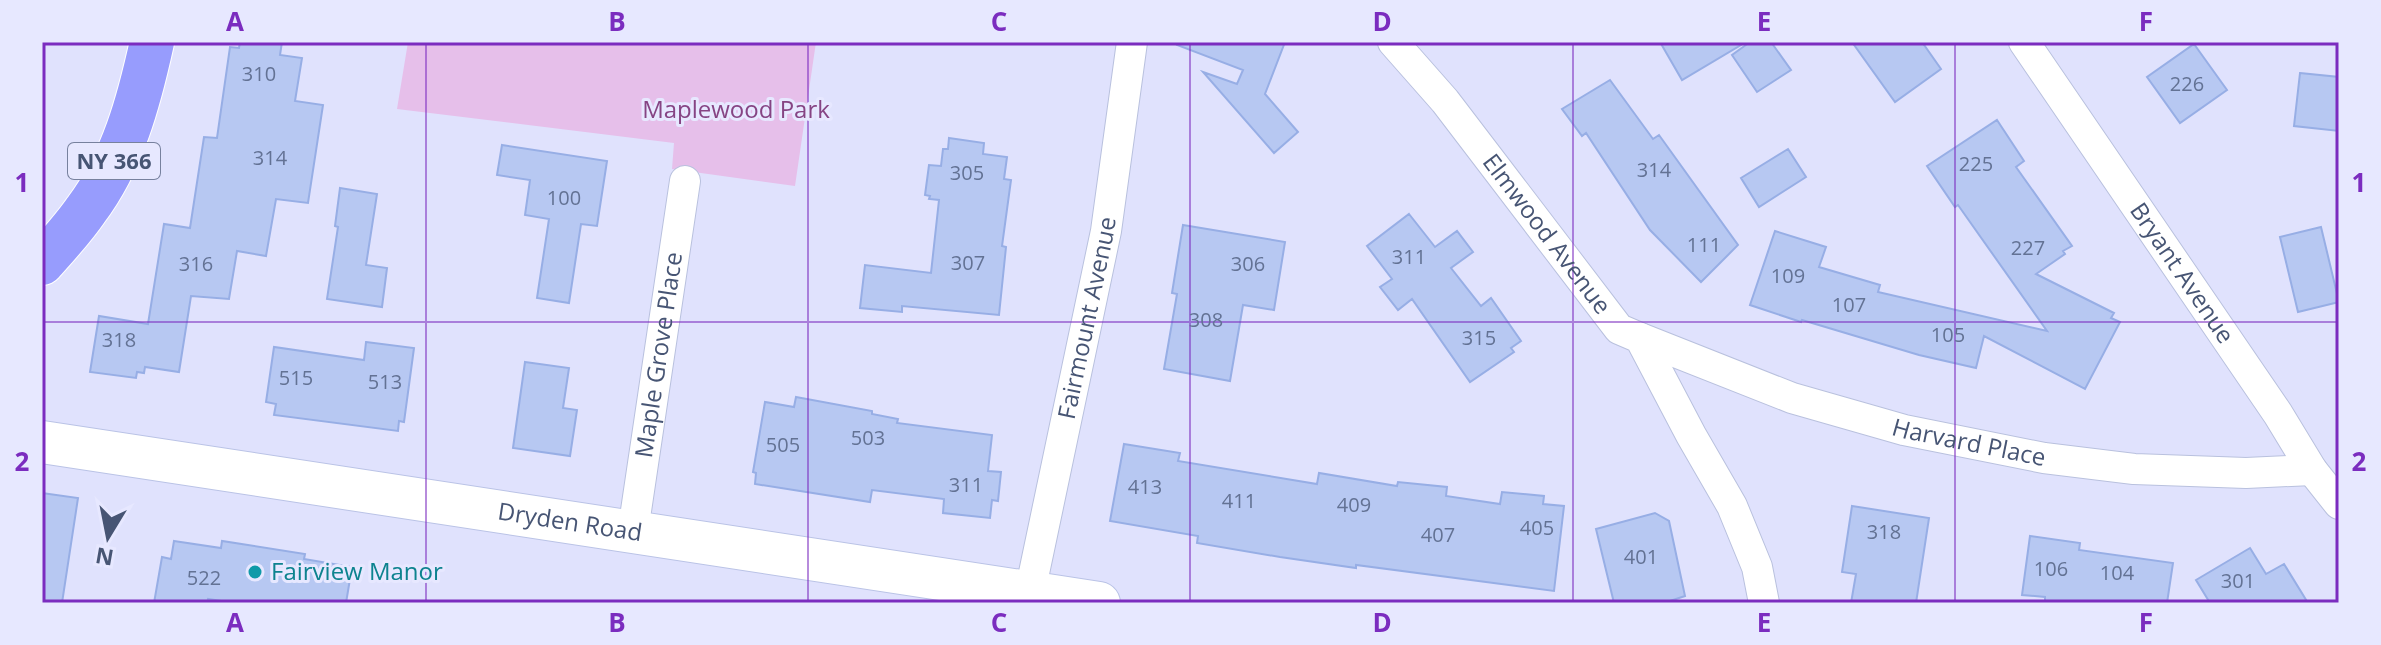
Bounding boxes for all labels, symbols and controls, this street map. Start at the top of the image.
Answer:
text: A [226,3,244,39]
text: B [608,3,626,39]
text: C [991,3,1007,39]
text: D [1372,3,1392,39]
text: E [1757,3,1771,39]
text: F [2139,3,2153,39]
house number: 310 [242,60,276,87]
house number: 226 [2170,70,2204,97]
park label: Maplewood Park [642,92,830,125]
road number: NY 366 [68,143,160,179]
house number: 314 [253,144,288,171]
street label: Elmwood Avenue [1476,146,1620,320]
house number: 225 [1959,150,1993,177]
house number: 314 [1637,156,1672,183]
house number: 305 [950,159,984,186]
text: 1 [15,164,29,200]
text: 1 [2352,164,2366,200]
house number: 100 [547,184,581,211]
street label: Bryant Avenue [2123,195,2243,349]
street label: Fairmount Avenue [1049,215,1123,422]
house number: 111 [1687,231,1721,258]
house number: 227 [2011,234,2045,261]
house number: 311 [1392,243,1426,270]
house number: 307 [951,249,985,276]
house number: 316 [179,250,213,277]
street label: Maple Grove Place [626,250,689,460]
house number: 306 [1231,250,1265,277]
house number: 109 [1771,262,1805,289]
house number: 107 [1832,291,1866,318]
house number: 308 [1189,306,1223,333]
house number: 105 [1931,321,1965,348]
house number: 315 [1462,324,1496,351]
house number: 318 [102,326,136,353]
house number: 515 [279,364,313,391]
house number: 513 [368,368,402,395]
street label: Harvard Place [1889,409,2049,473]
house number: 503 [851,424,885,451]
house number: 505 [766,431,800,458]
text: 2 [15,443,30,479]
text: 2 [2352,443,2367,479]
house number: 311 [949,471,983,498]
house number: 413 [1128,473,1162,500]
house number: 411 [1222,487,1256,514]
house number: 409 [1337,491,1371,518]
street label: Dryden Road [496,494,645,548]
north arrow [68,497,148,577]
house number: 405 [1520,514,1554,541]
house number: 318 [1867,518,1901,545]
house number: 407 [1421,521,1455,548]
text: N [93,541,116,574]
house number: 401 [1624,543,1658,570]
place label: Fairview Manor [271,554,443,587]
house number: 106 [2034,555,2068,582]
house number: 104 [2100,559,2135,586]
marker: Fairview Manor [246,563,264,581]
house number: 522 [187,564,221,591]
house number: 301 [2221,567,2255,594]
text: A [226,604,244,640]
text: B [608,604,626,640]
text: C [991,604,1007,640]
text: D [1372,604,1392,640]
text: E [1757,604,1771,640]
text: F [2139,604,2153,640]

